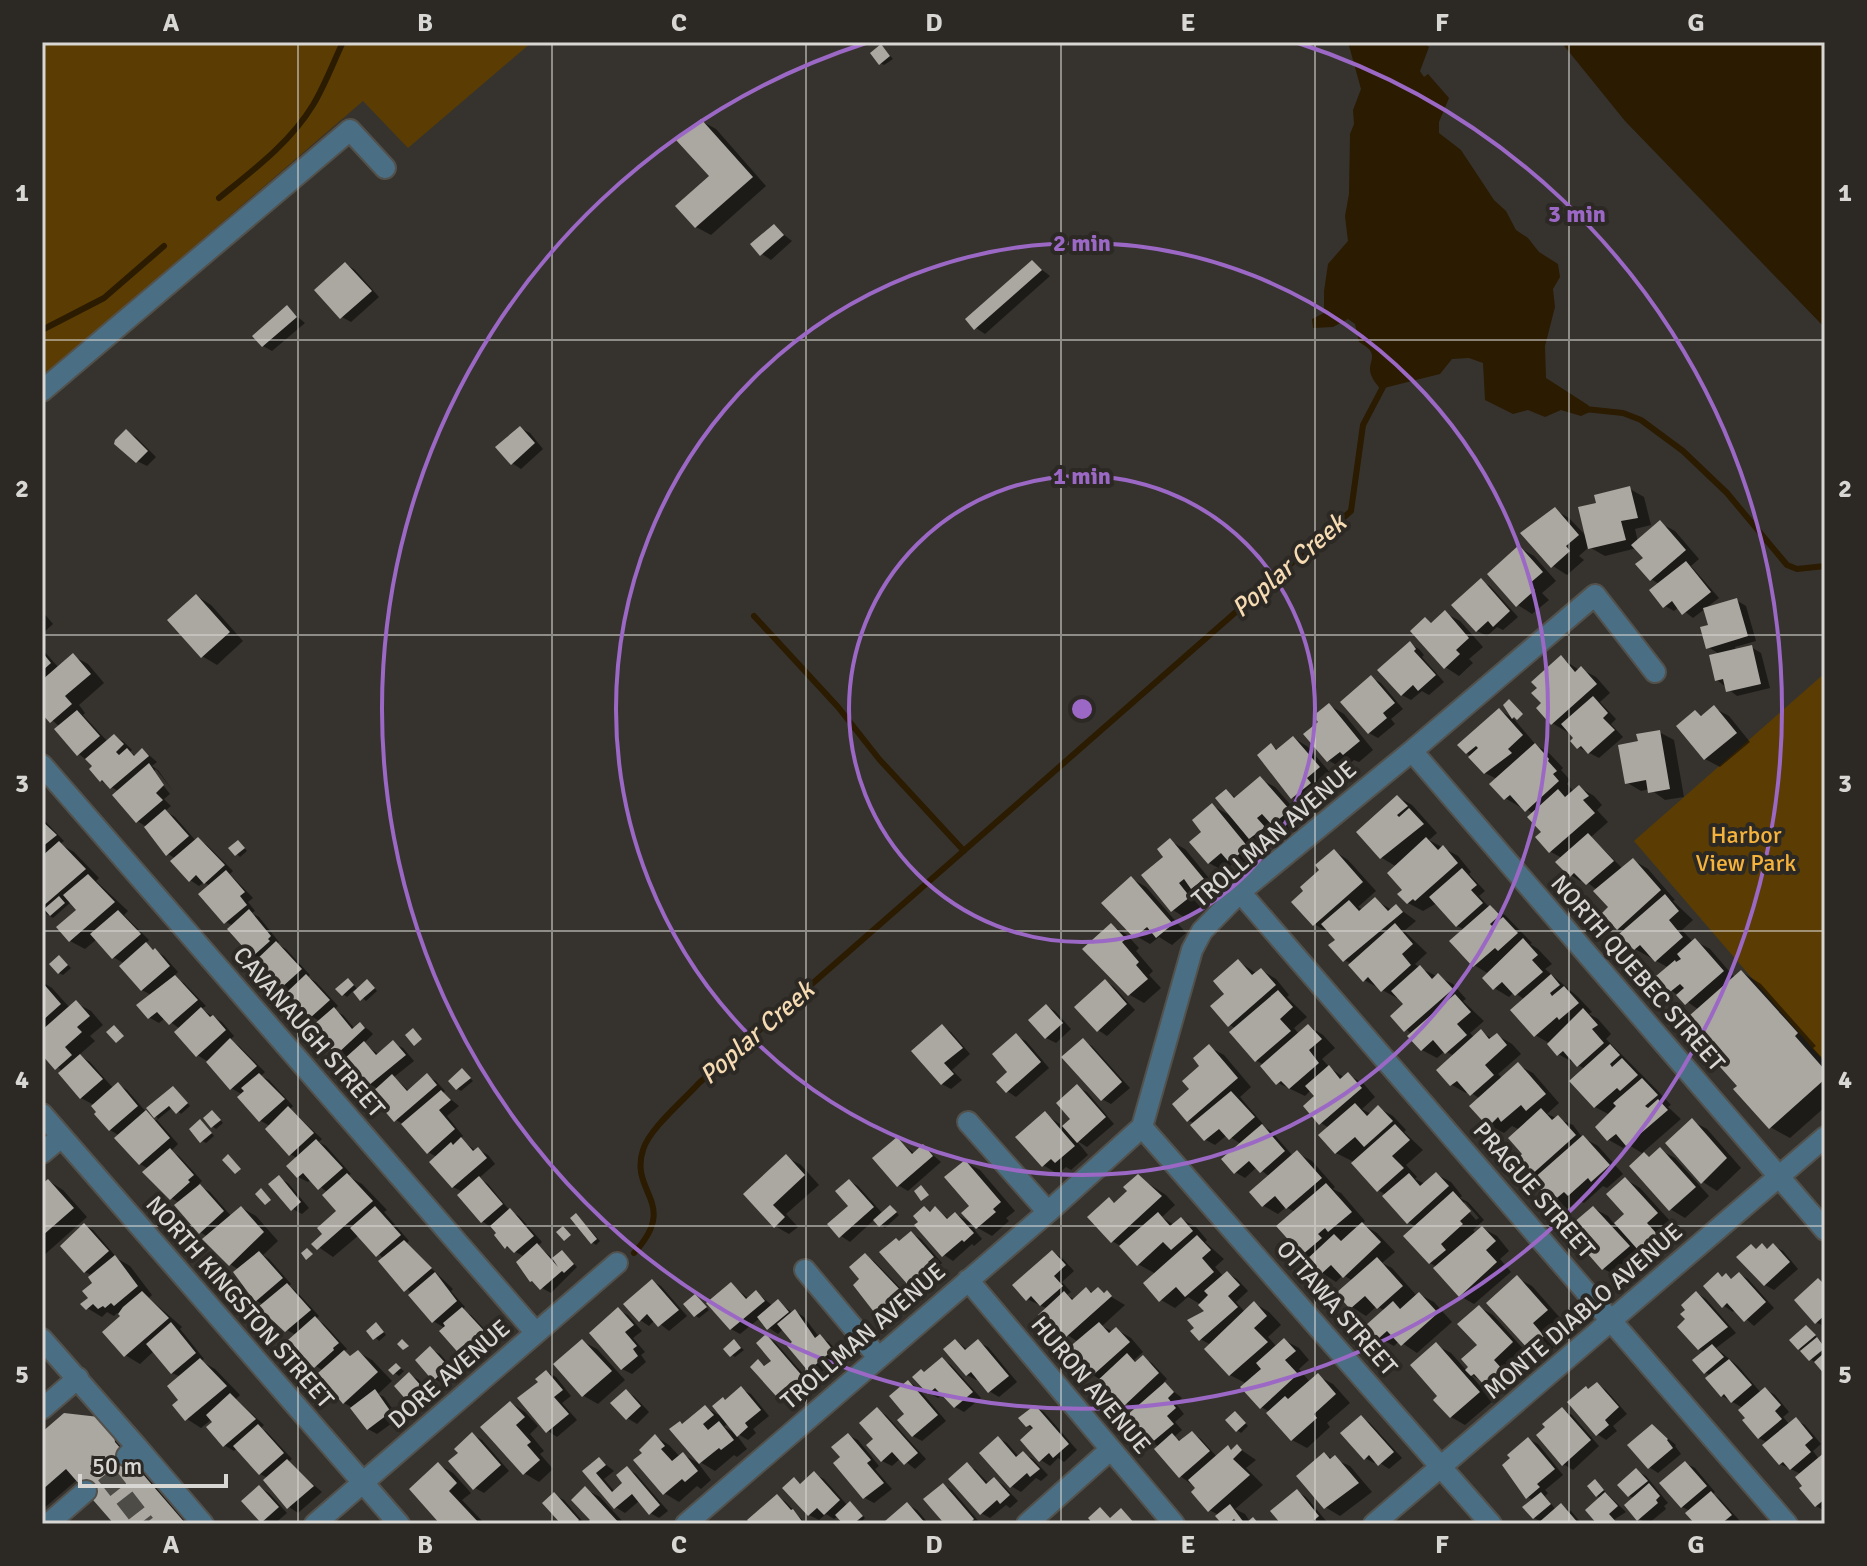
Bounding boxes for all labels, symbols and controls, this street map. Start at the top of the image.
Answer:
text: A [163,7,180,39]
text: B [417,7,433,39]
text: C [671,7,687,39]
text: D [925,7,943,39]
text: E [1181,7,1195,39]
text: F [1435,7,1449,39]
text: G [1687,7,1705,39]
text: 1 [15,177,29,209]
text: 1 [1838,177,1852,209]
text: 3 min [1548,199,1606,229]
text: 2 min [1053,228,1111,258]
text: 1 min [1053,461,1111,491]
text: 2 [15,473,29,505]
text: 2 [1838,473,1852,505]
water label: Poplar Creek [1225,506,1354,624]
centre of rings [1068,695,1096,723]
street label: TROLLMAN AVENUE [1185,754,1363,914]
text: 3 [15,768,29,800]
text: 3 [1838,768,1852,800]
park label: Harbor View Park [1696,820,1796,878]
street label: NORTH QUEBEC STREET [1545,869,1732,1077]
street label: CAVANAUGH STREET [227,941,391,1124]
water label: Poplar Creek [693,973,822,1091]
text: 4 [15,1064,29,1096]
text: 4 [1838,1064,1852,1096]
street label: PRAGUE STREET [1467,1116,1601,1264]
street label: NORTH KINGSTON STREET [140,1190,341,1415]
street label: MONTE DIABLO AVENUE [1477,1216,1689,1406]
street label: OTTAWA STREET [1270,1234,1404,1382]
street label: TROLLMAN AVENUE [774,1256,952,1416]
street label: HURON AVENUE [1025,1310,1157,1460]
street label: DORE AVENUE [382,1313,516,1435]
text: 5 [15,1359,29,1391]
text: 5 [1838,1359,1852,1391]
scale bar [80,1438,226,1488]
text: 50 m [92,1451,142,1481]
text: A [163,1529,180,1561]
text: B [417,1529,433,1561]
text: C [671,1529,687,1561]
text: D [925,1529,943,1561]
text: E [1181,1529,1195,1561]
text: F [1435,1529,1449,1561]
text: G [1687,1529,1705,1561]

